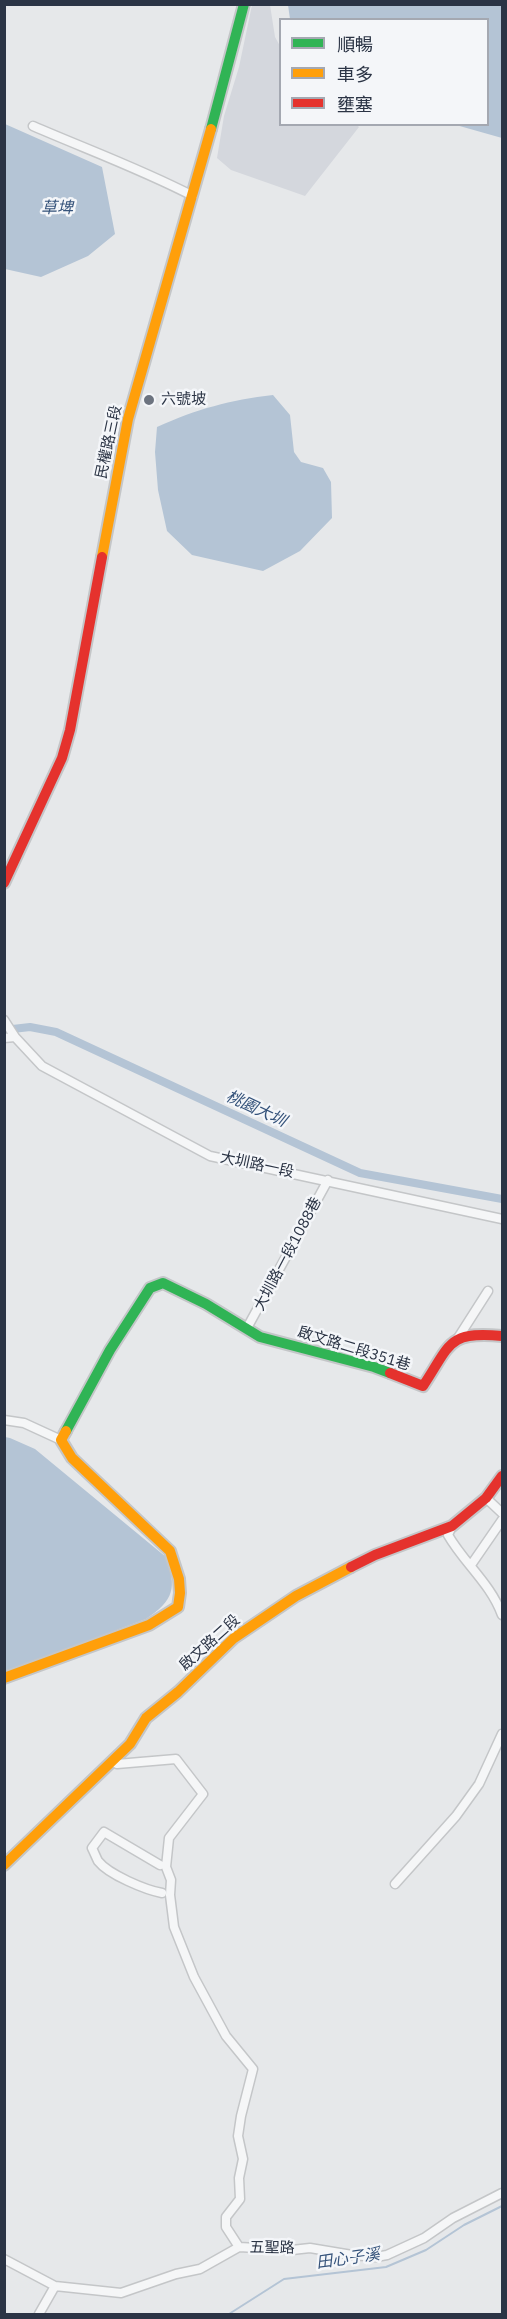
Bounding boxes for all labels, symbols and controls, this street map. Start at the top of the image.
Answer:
legend [279,18,489,126]
text: 順暢 [337,33,373,56]
text: 車多 [337,63,373,86]
text: 壅塞 [337,93,373,116]
water label: 草埤 [41,198,73,218]
place label: 六號坡 [161,391,206,409]
marker: 六號坡 [142,393,156,407]
street label: 民權路三段 [92,403,126,481]
water label: 桃園大圳 [223,1087,289,1131]
street label: 大圳路一段 [218,1148,296,1182]
street label: 大圳路一段1088巷 [250,1194,326,1314]
street label: 啟文路二段351巷 [295,1323,413,1375]
street label: 啟文路二段 [176,1611,244,1675]
street label: 五聖路 [249,2239,295,2257]
water label: 田心子溪 [315,2245,381,2273]

